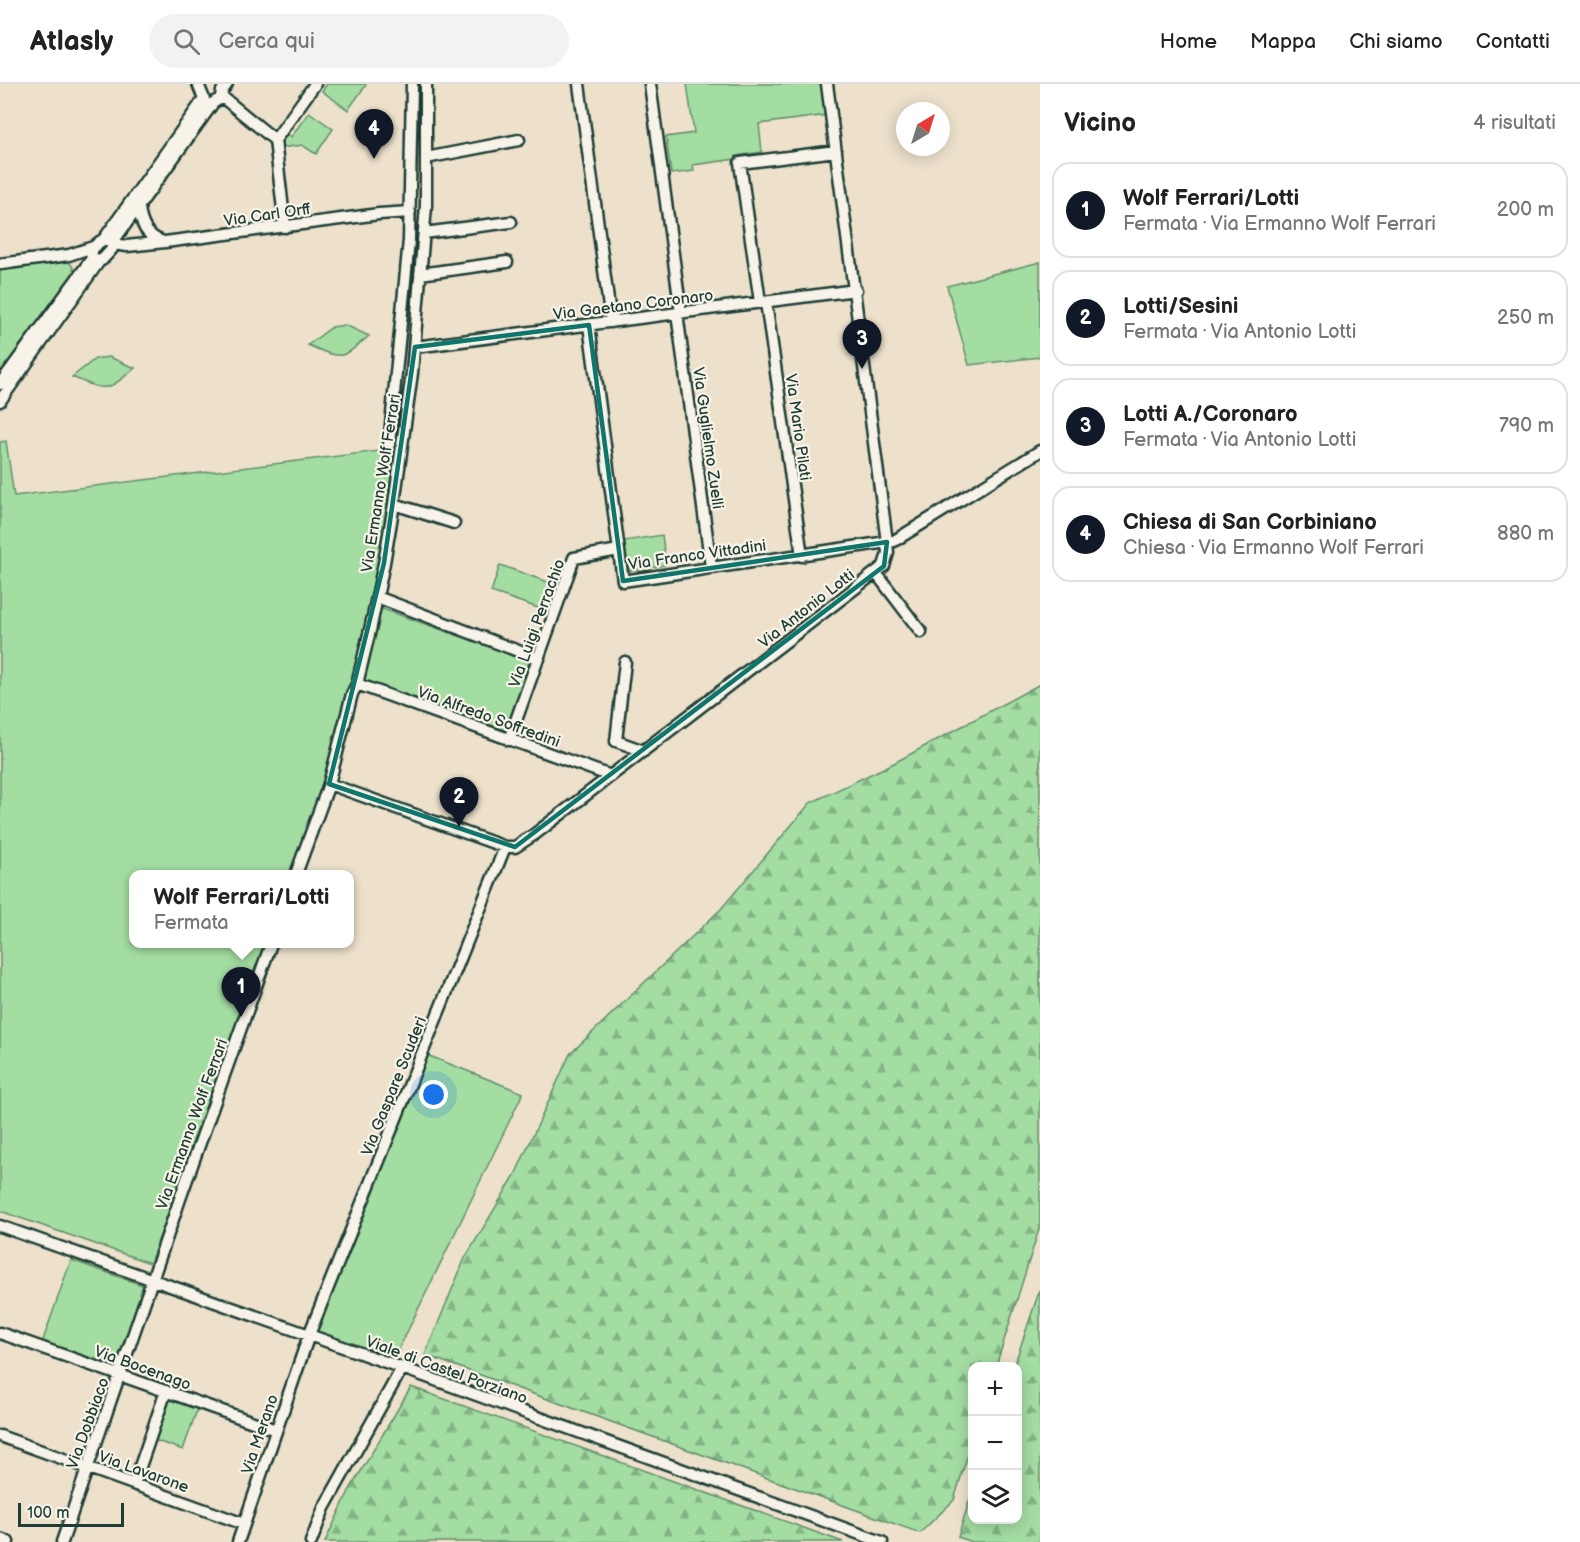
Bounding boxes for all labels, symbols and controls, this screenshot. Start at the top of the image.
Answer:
search box [149,14,569,68]
text: Atlasly [30,25,113,58]
icon: search [170,25,203,58]
text: Cerca qui [218,28,315,55]
text: Home [1160,29,1217,54]
text: Mappa [1250,29,1316,54]
text: Chi siamo [1349,29,1443,54]
text: Contatti [1476,29,1550,54]
north arrow [896,102,950,156]
text: Vicino [1064,108,1136,139]
pin: 4 [354,110,394,159]
text: 4 risultati [1473,111,1556,135]
text: Wolf Ferrari/Lotti [1123,185,1299,212]
text: 1 [1081,198,1090,222]
text: 200 m [1497,198,1554,222]
street label: Via Carl Orff [222,200,312,231]
text: Fermata · Via Ermanno Wolf Ferrari [1123,212,1436,236]
street label: Via Gaetano Coronaro [552,286,714,325]
text: Lotti/Sesini [1123,293,1238,320]
text: 2 [1080,306,1091,330]
text: 250 m [1497,306,1554,330]
pin: 3 [842,320,882,369]
text: Fermata · Via Antonio Lotti [1123,320,1356,344]
street label: Via Guglielmo Zuelli [688,366,727,510]
street label: Via Mario Pilati [781,373,814,482]
street label: Via Ermanno Wolf Ferrari [358,393,405,574]
text: Lotti A./Coronaro [1123,401,1297,428]
text: 3 [1080,414,1091,438]
text: 790 m [1499,414,1554,438]
text: Fermata · Via Antonio Lotti [1123,428,1356,452]
text: Chiesa di San Corbiniano [1123,509,1377,536]
text: 4 [1080,522,1091,546]
text: 880 m [1497,522,1554,546]
street label: Via Franco Vittadini [627,536,767,575]
text: Chiesa · Via Ermanno Wolf Ferrari [1123,536,1424,560]
street label: Via Luigi Perrachio [505,557,570,690]
street label: Via Antonio Lotti [755,566,859,653]
street label: Via Alfredo Soffredini [415,683,562,752]
pin: 2 [440,778,478,827]
popup [129,870,354,948]
text: Wolf Ferrari/Lotti [153,884,330,911]
text: Fermata [153,911,229,935]
pin: 1 [222,968,260,1017]
street label: Via Gaspare Scuderi [358,1014,431,1159]
street label: Via Ermanno Wolf Ferrari [153,1037,232,1213]
your location [419,1080,448,1109]
street label: Viale di Castel Porziano [363,1332,530,1408]
street label: Via Bocenago [92,1342,193,1395]
map controls [968,1362,1022,1524]
button: + [968,1362,1022,1416]
street label: Via Dobbiaco [63,1375,114,1472]
street label: Via Merano [238,1392,283,1477]
button: − [968,1416,1022,1470]
street label: Via Lavarone [96,1447,192,1498]
button: layers [968,1470,1022,1524]
scale bar [18,1500,124,1528]
text: 100 m [27,1504,70,1523]

